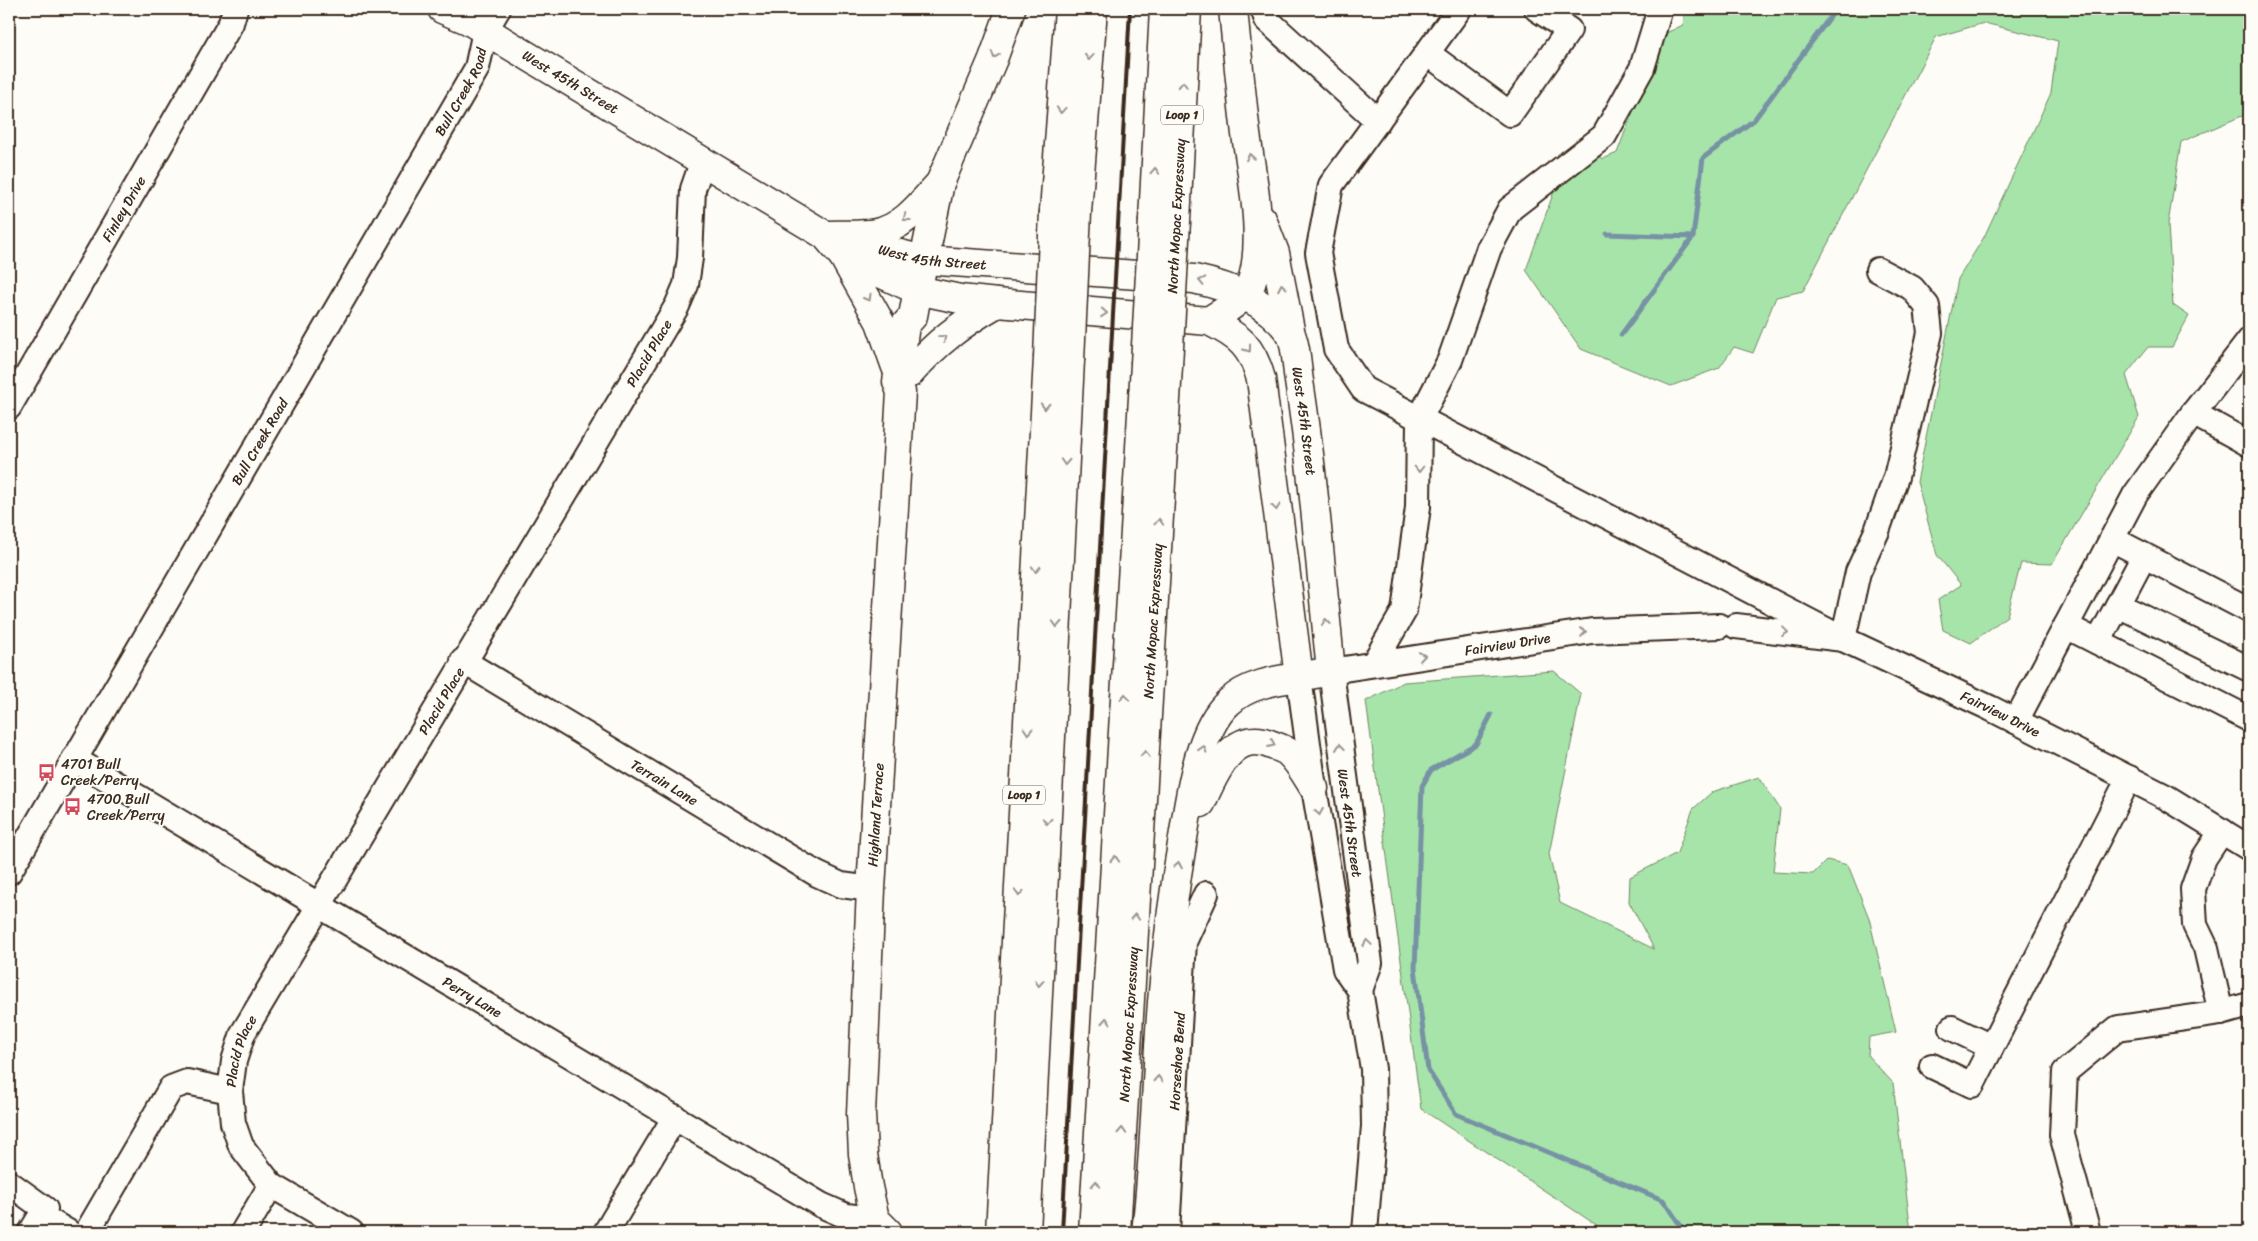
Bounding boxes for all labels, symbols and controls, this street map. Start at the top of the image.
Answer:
street label: West 45th Street [517,43,624,121]
street label: Bull Creek Road [428,44,494,141]
one-way arrow [991,50,1001,59]
one-way arrow [1083,54,1094,62]
one-way arrow [1178,81,1188,88]
one-way arrow [1055,106,1066,114]
road number: Loop 1 [1161,106,1203,124]
street label: North Mopac Expressway [1160,137,1193,294]
one-way arrow [1245,153,1256,161]
one-way arrow [1150,167,1161,175]
street label: Finley Drive [95,171,153,247]
one-way arrow [903,212,912,220]
street label: West 45th Street [875,237,987,277]
one-way arrow [1197,276,1206,287]
one-way arrow [1277,283,1287,292]
one-way arrow [862,292,872,301]
one-way arrow [1100,307,1108,318]
street label: Placid Place [619,315,679,392]
one-way arrow [938,335,947,344]
one-way arrow [1242,343,1251,353]
street label: West 45th Street [1284,366,1323,477]
street label: Bull Creek Road [225,392,296,490]
one-way arrow [1040,403,1051,411]
one-way arrow [1059,458,1070,466]
one-way arrow [1413,465,1424,473]
one-way arrow [1270,504,1281,512]
one-way arrow [1153,518,1164,526]
street label: North Mopac Expressway [1136,542,1170,699]
one-way arrow [1031,565,1042,573]
one-way arrow [1321,618,1332,626]
one-way arrow [1051,620,1062,628]
street label: Fairview Drive [1463,625,1553,663]
one-way arrow [1781,626,1789,637]
one-way arrow [1579,627,1587,638]
one-way arrow [1418,651,1426,661]
street label: Placid Place [412,662,472,740]
street label: Fairview Drive [1956,684,2045,745]
one-way arrow [1119,693,1130,701]
one-way arrow [1022,727,1033,735]
one-way arrow [1267,738,1276,749]
one-way arrow [1335,743,1346,751]
one-way arrow [1198,745,1208,753]
one-way arrow [1139,750,1150,758]
place label: 4701 Bull Creek/Perry [61,752,139,793]
street label: Terrain Lane [625,752,703,813]
bus stop icon: 4701 Bull Creek/Perry [37,762,57,782]
street label: Highland Terrace [860,762,892,868]
street label: West 45th Street [1330,767,1369,879]
road number: Loop 1 [1003,786,1045,804]
place label: 4700 Bull Creek/Perry [87,787,165,828]
bus stop icon: 4700 Bull Creek/Perry [63,797,83,817]
one-way arrow [1313,807,1323,816]
one-way arrow [1041,817,1052,825]
one-way arrow [1110,855,1121,863]
one-way arrow [1173,861,1183,869]
one-way arrow [1013,889,1024,897]
one-way arrow [1129,912,1140,920]
one-way arrow [1362,939,1373,947]
street label: North Mopac Expressway [1112,945,1146,1103]
street label: Perry Lane [437,970,507,1025]
one-way arrow [1033,980,1044,988]
street label: Placid Place [219,1010,264,1089]
street label: Horseshoe Bend [1162,1010,1193,1111]
one-way arrow [1100,1017,1111,1025]
one-way arrow [1152,1075,1163,1083]
one-way arrow [1117,1127,1128,1135]
one-way arrow [1090,1179,1101,1187]

